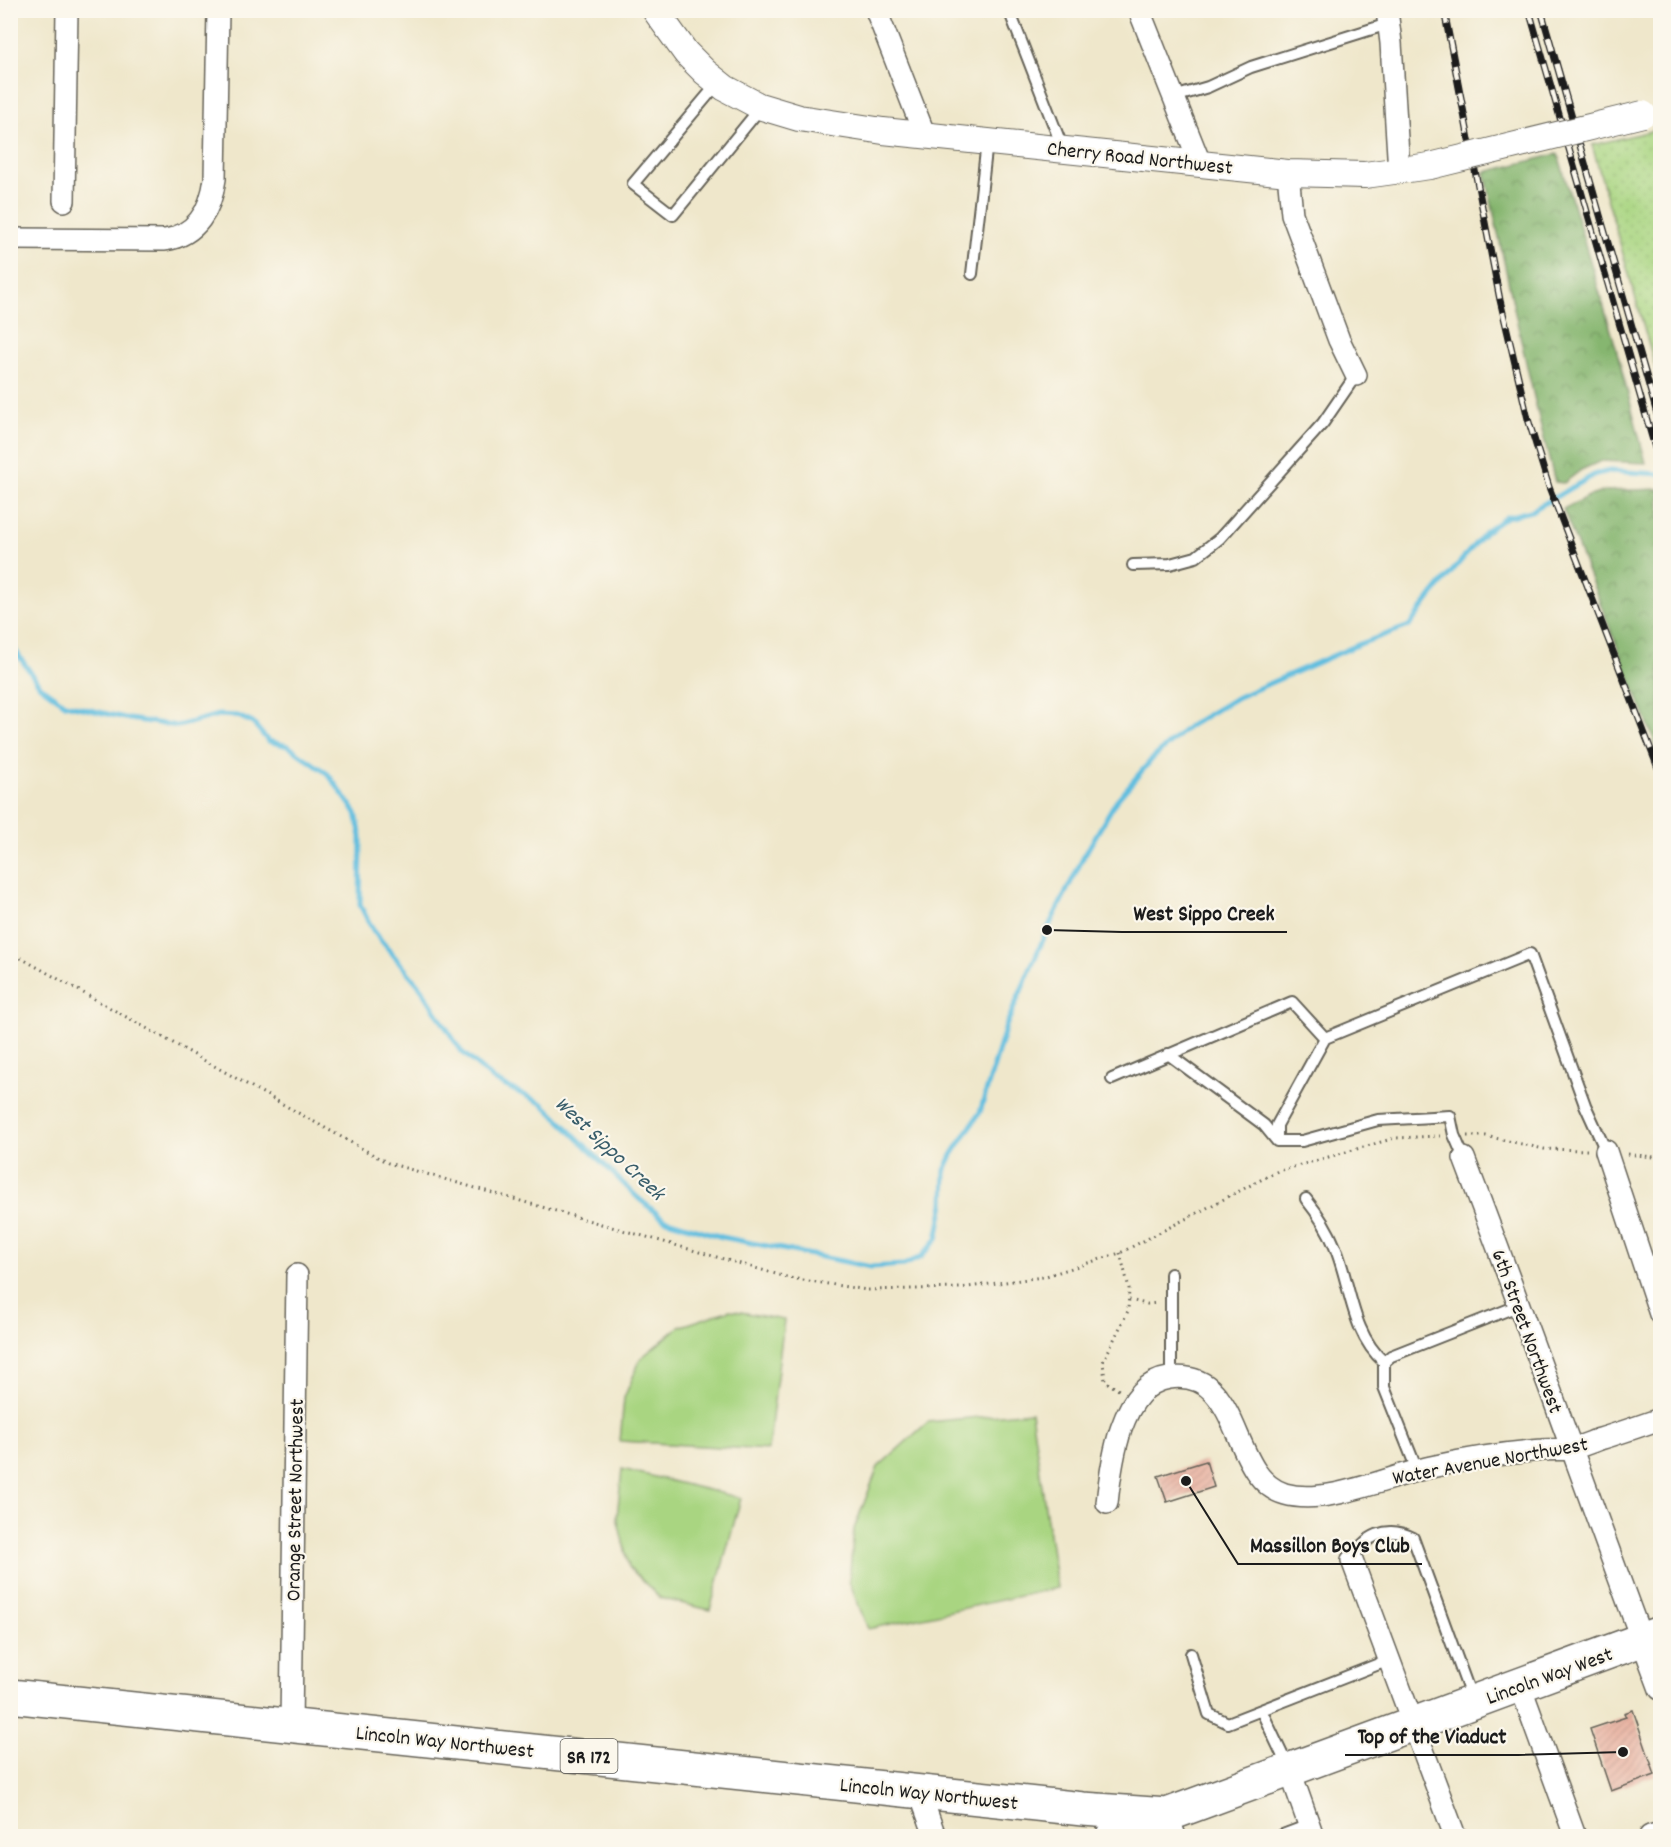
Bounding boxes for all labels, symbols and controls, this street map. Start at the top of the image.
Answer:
street label: Cherry Road Northwest [1045,135,1234,185]
callout: West Sippo Creek [1122,892,1287,932]
text: West Sippo Creek [1134,900,1274,931]
water label: West Sippo Creek [546,1090,672,1210]
street label: 6th Street Northwest [1482,1246,1569,1418]
street label: Orange Street Northwest [280,1398,314,1602]
street label: Water Avenue Northwest [1390,1431,1591,1495]
callout: Massillon Boys Club [1238,1524,1422,1564]
text: Massillon Boys Club [1250,1532,1410,1563]
street label: Lincoln Way West [1483,1641,1618,1715]
callout: Top of the Viaduct [1345,1715,1518,1755]
street label: Lincoln Way Northwest [354,1720,535,1768]
text: Top of the Viaduct [1358,1723,1507,1754]
road number: SR 172 [560,1739,618,1773]
street label: Lincoln Way Northwest [838,1772,1019,1820]

